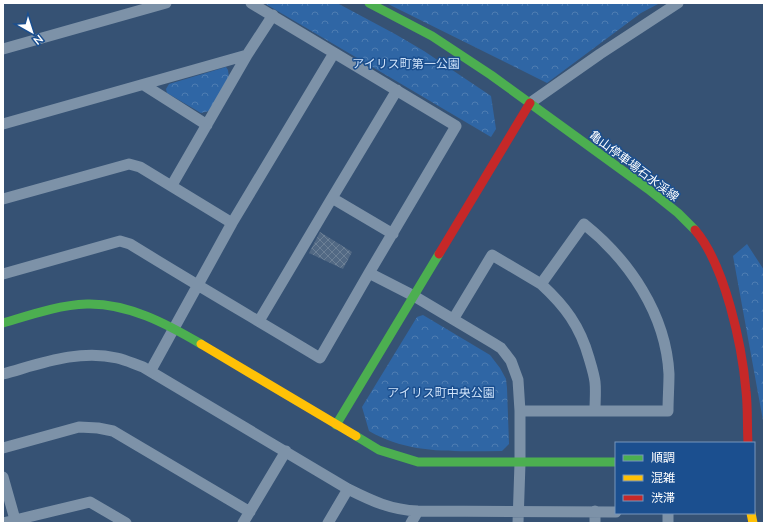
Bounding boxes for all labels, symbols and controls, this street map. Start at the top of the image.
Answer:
north arrow [12,12,52,52]
text: N [31,32,46,48]
park label: アイリス町第一公園 [352,56,460,71]
street label: 亀山停車場石水渓線 [587,127,682,204]
park label: アイリス町中央公園 [387,385,495,400]
legend [615,442,755,514]
text: 順調 [651,450,675,465]
text: 混雑 [651,470,675,485]
text: 渋滞 [651,490,675,505]

